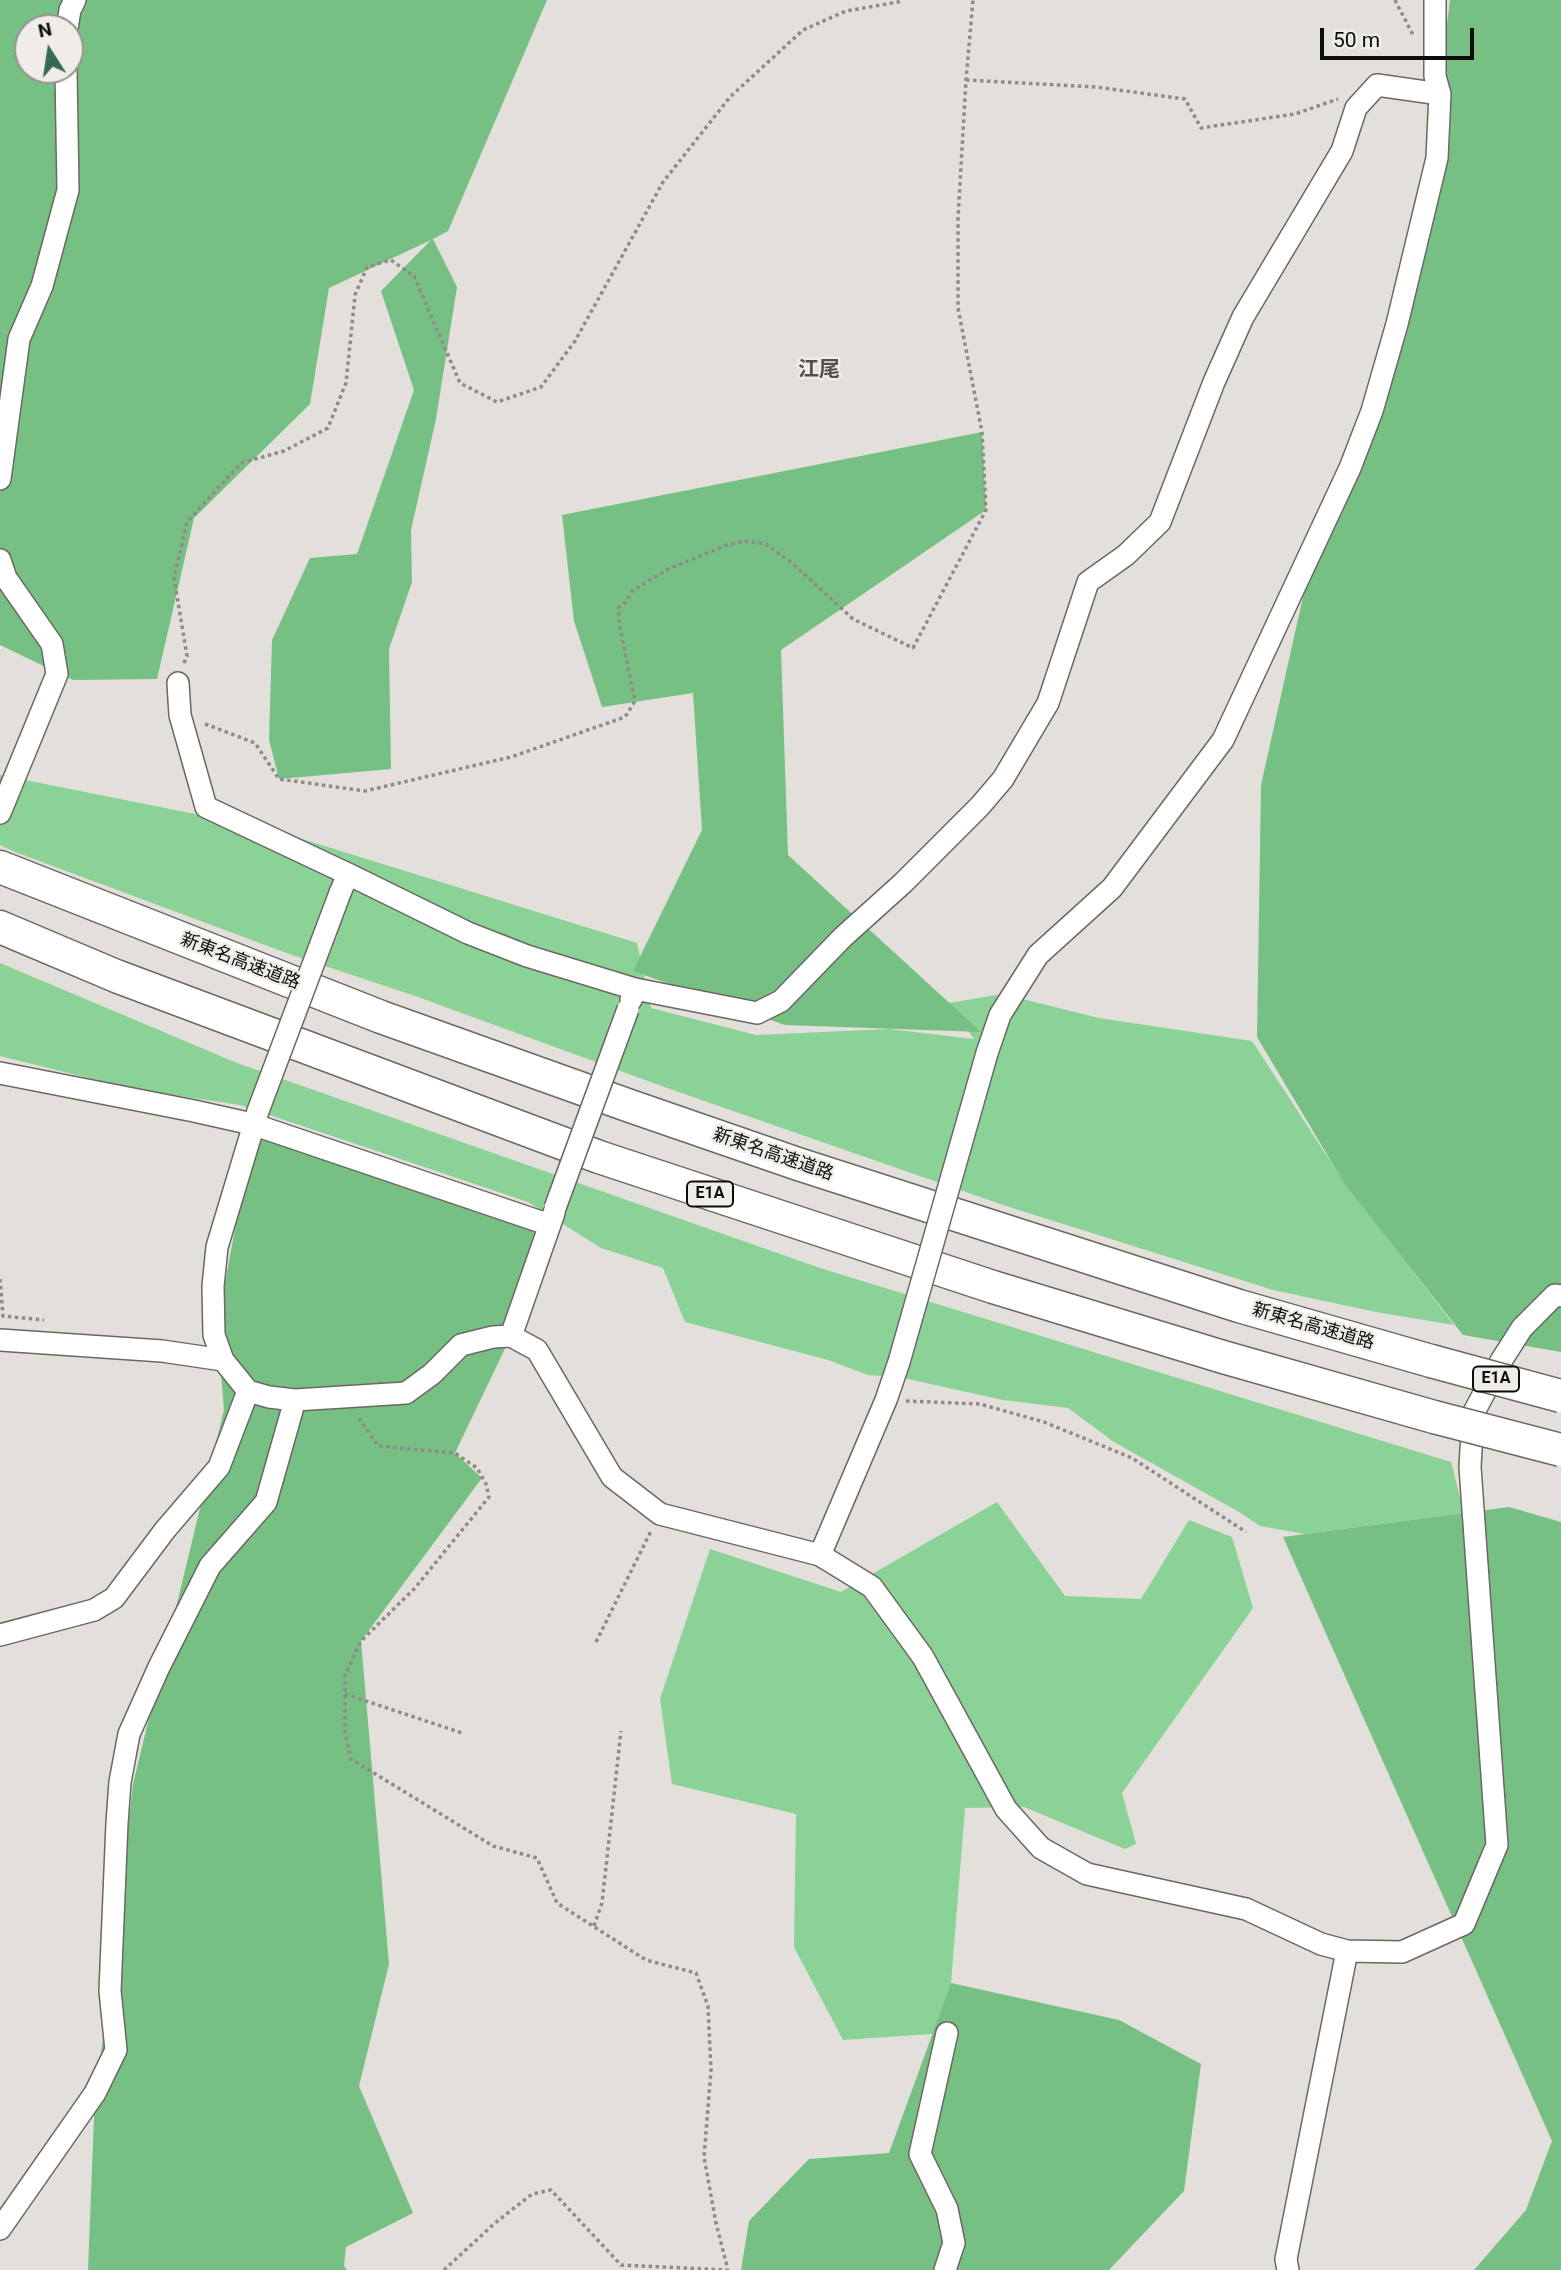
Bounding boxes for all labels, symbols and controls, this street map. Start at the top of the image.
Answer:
north arrow [14,14,84,84]
scale bar [1323,14,1477,58]
text: N [36,17,54,43]
text: 50 m [1333,28,1380,52]
district label: 江尾 [798,358,840,384]
street label: 新東名高速道路 [177,929,303,995]
street label: 新東名高速道路 [710,1124,836,1186]
road number: E1A [687,1182,733,1206]
street label: 新東名高速道路 [1249,1299,1377,1355]
road number: E1A [1473,1366,1519,1392]

